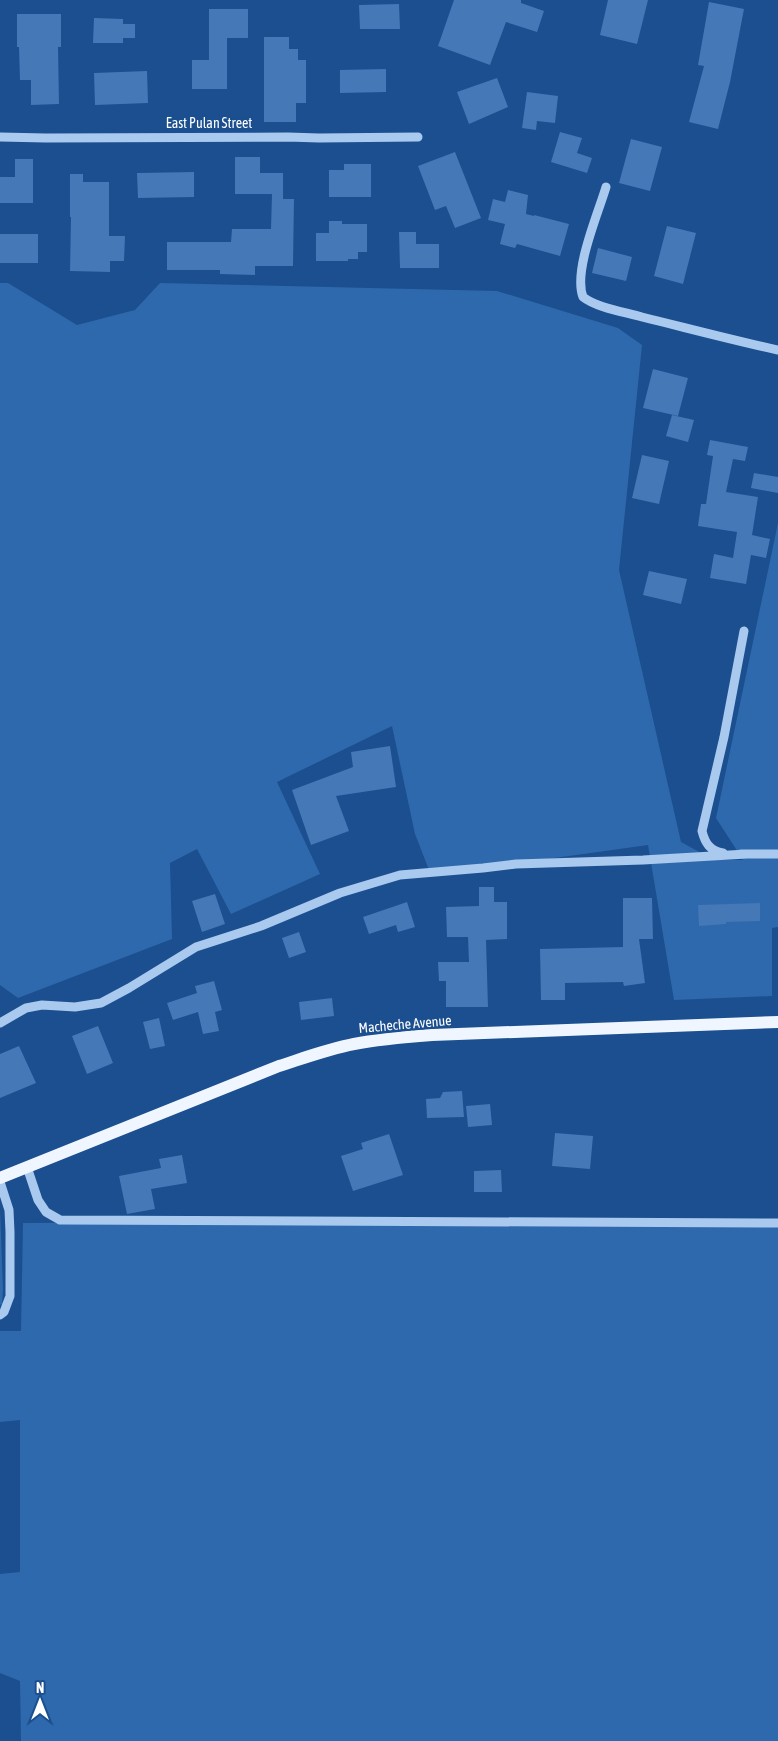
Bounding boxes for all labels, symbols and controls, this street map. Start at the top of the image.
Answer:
street label: East Pulan Street [166,115,252,131]
street label: Macheche Avenue [358,1012,452,1036]
north arrow [15,1676,65,1726]
text: N [36,1680,44,1696]

